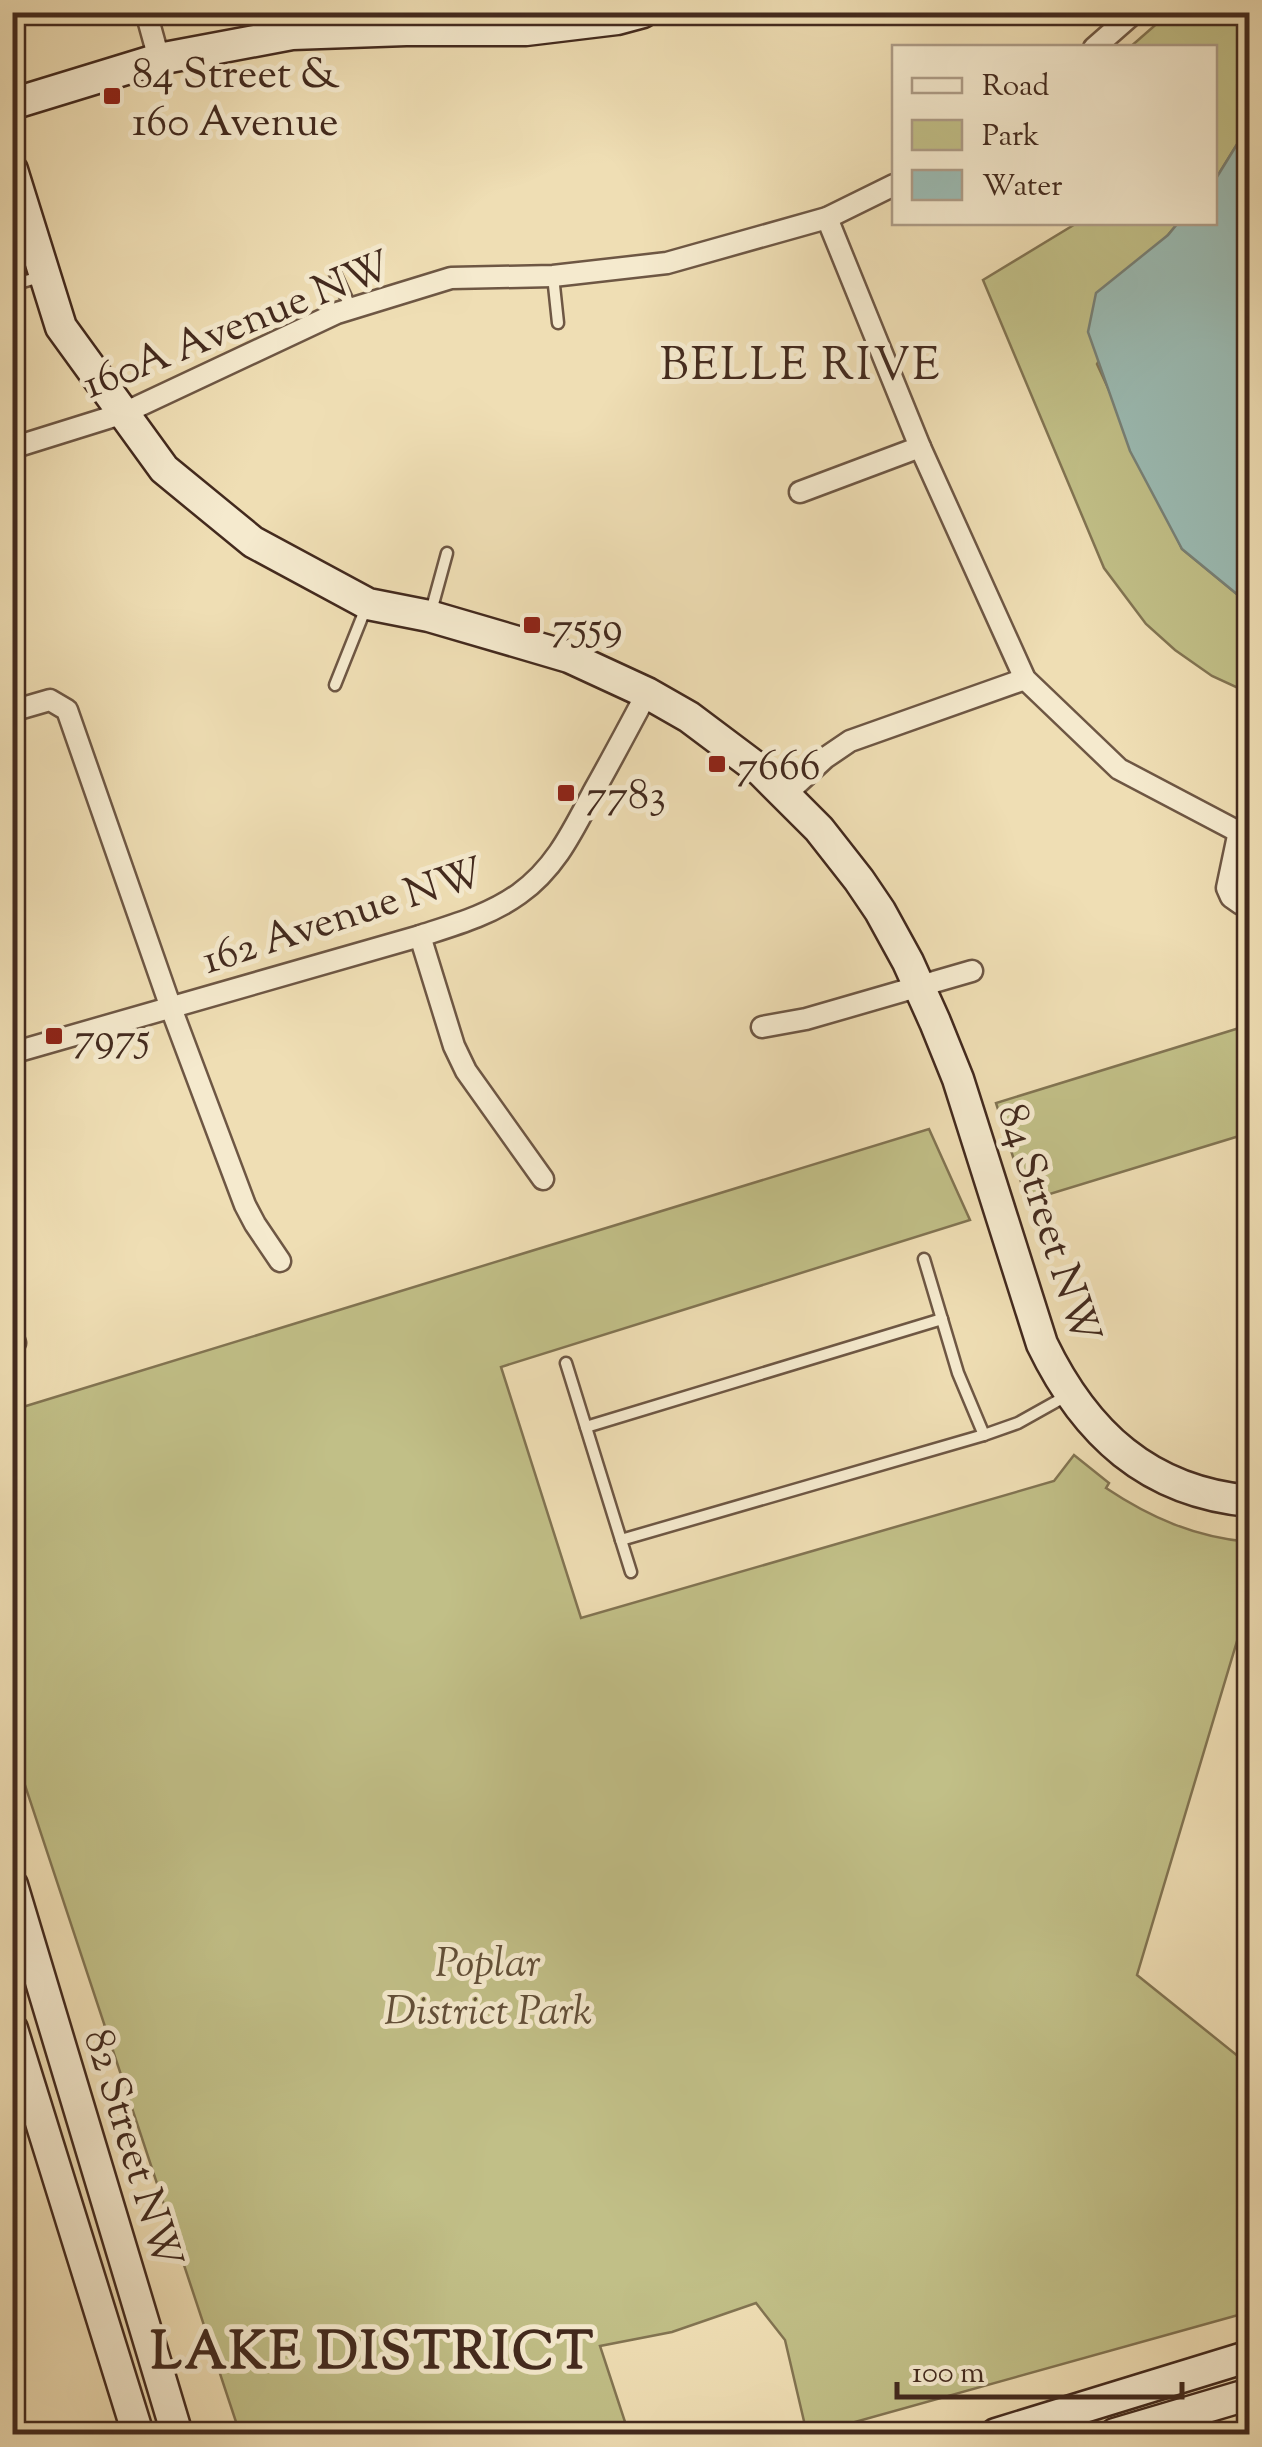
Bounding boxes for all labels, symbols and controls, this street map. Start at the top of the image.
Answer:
legend [892,45,1217,225]
place label: 84 Street & 160 Avenue [132,47,340,155]
text: Road [982,66,1049,109]
marker: 84 Street & 160 Avenue [101,85,123,107]
text: Park [982,116,1039,159]
text: Water [982,166,1063,209]
street label: 160A Avenue NW [75,238,401,417]
district label: BELLE RIVE [660,336,942,401]
place label: 7559 [552,600,623,660]
marker: 7559 [521,614,543,636]
place label: 7666 [737,739,821,799]
marker: 7666 [706,753,728,775]
place label: 7783 [586,768,666,828]
marker: 7783 [555,782,577,804]
street label: 162 Avenue NW [195,845,492,993]
place label: 7975 [74,1011,150,1071]
marker: 7975 [43,1025,65,1047]
street label: 84 Street NW [979,1097,1113,1352]
park label: Poplar District Park [384,1936,592,2044]
street label: 82 Street NW [65,2023,195,2276]
district label: LAKE DISTRICT [151,2318,595,2393]
scale bar [897,2337,1182,2399]
text: 100 m [912,2353,985,2396]

